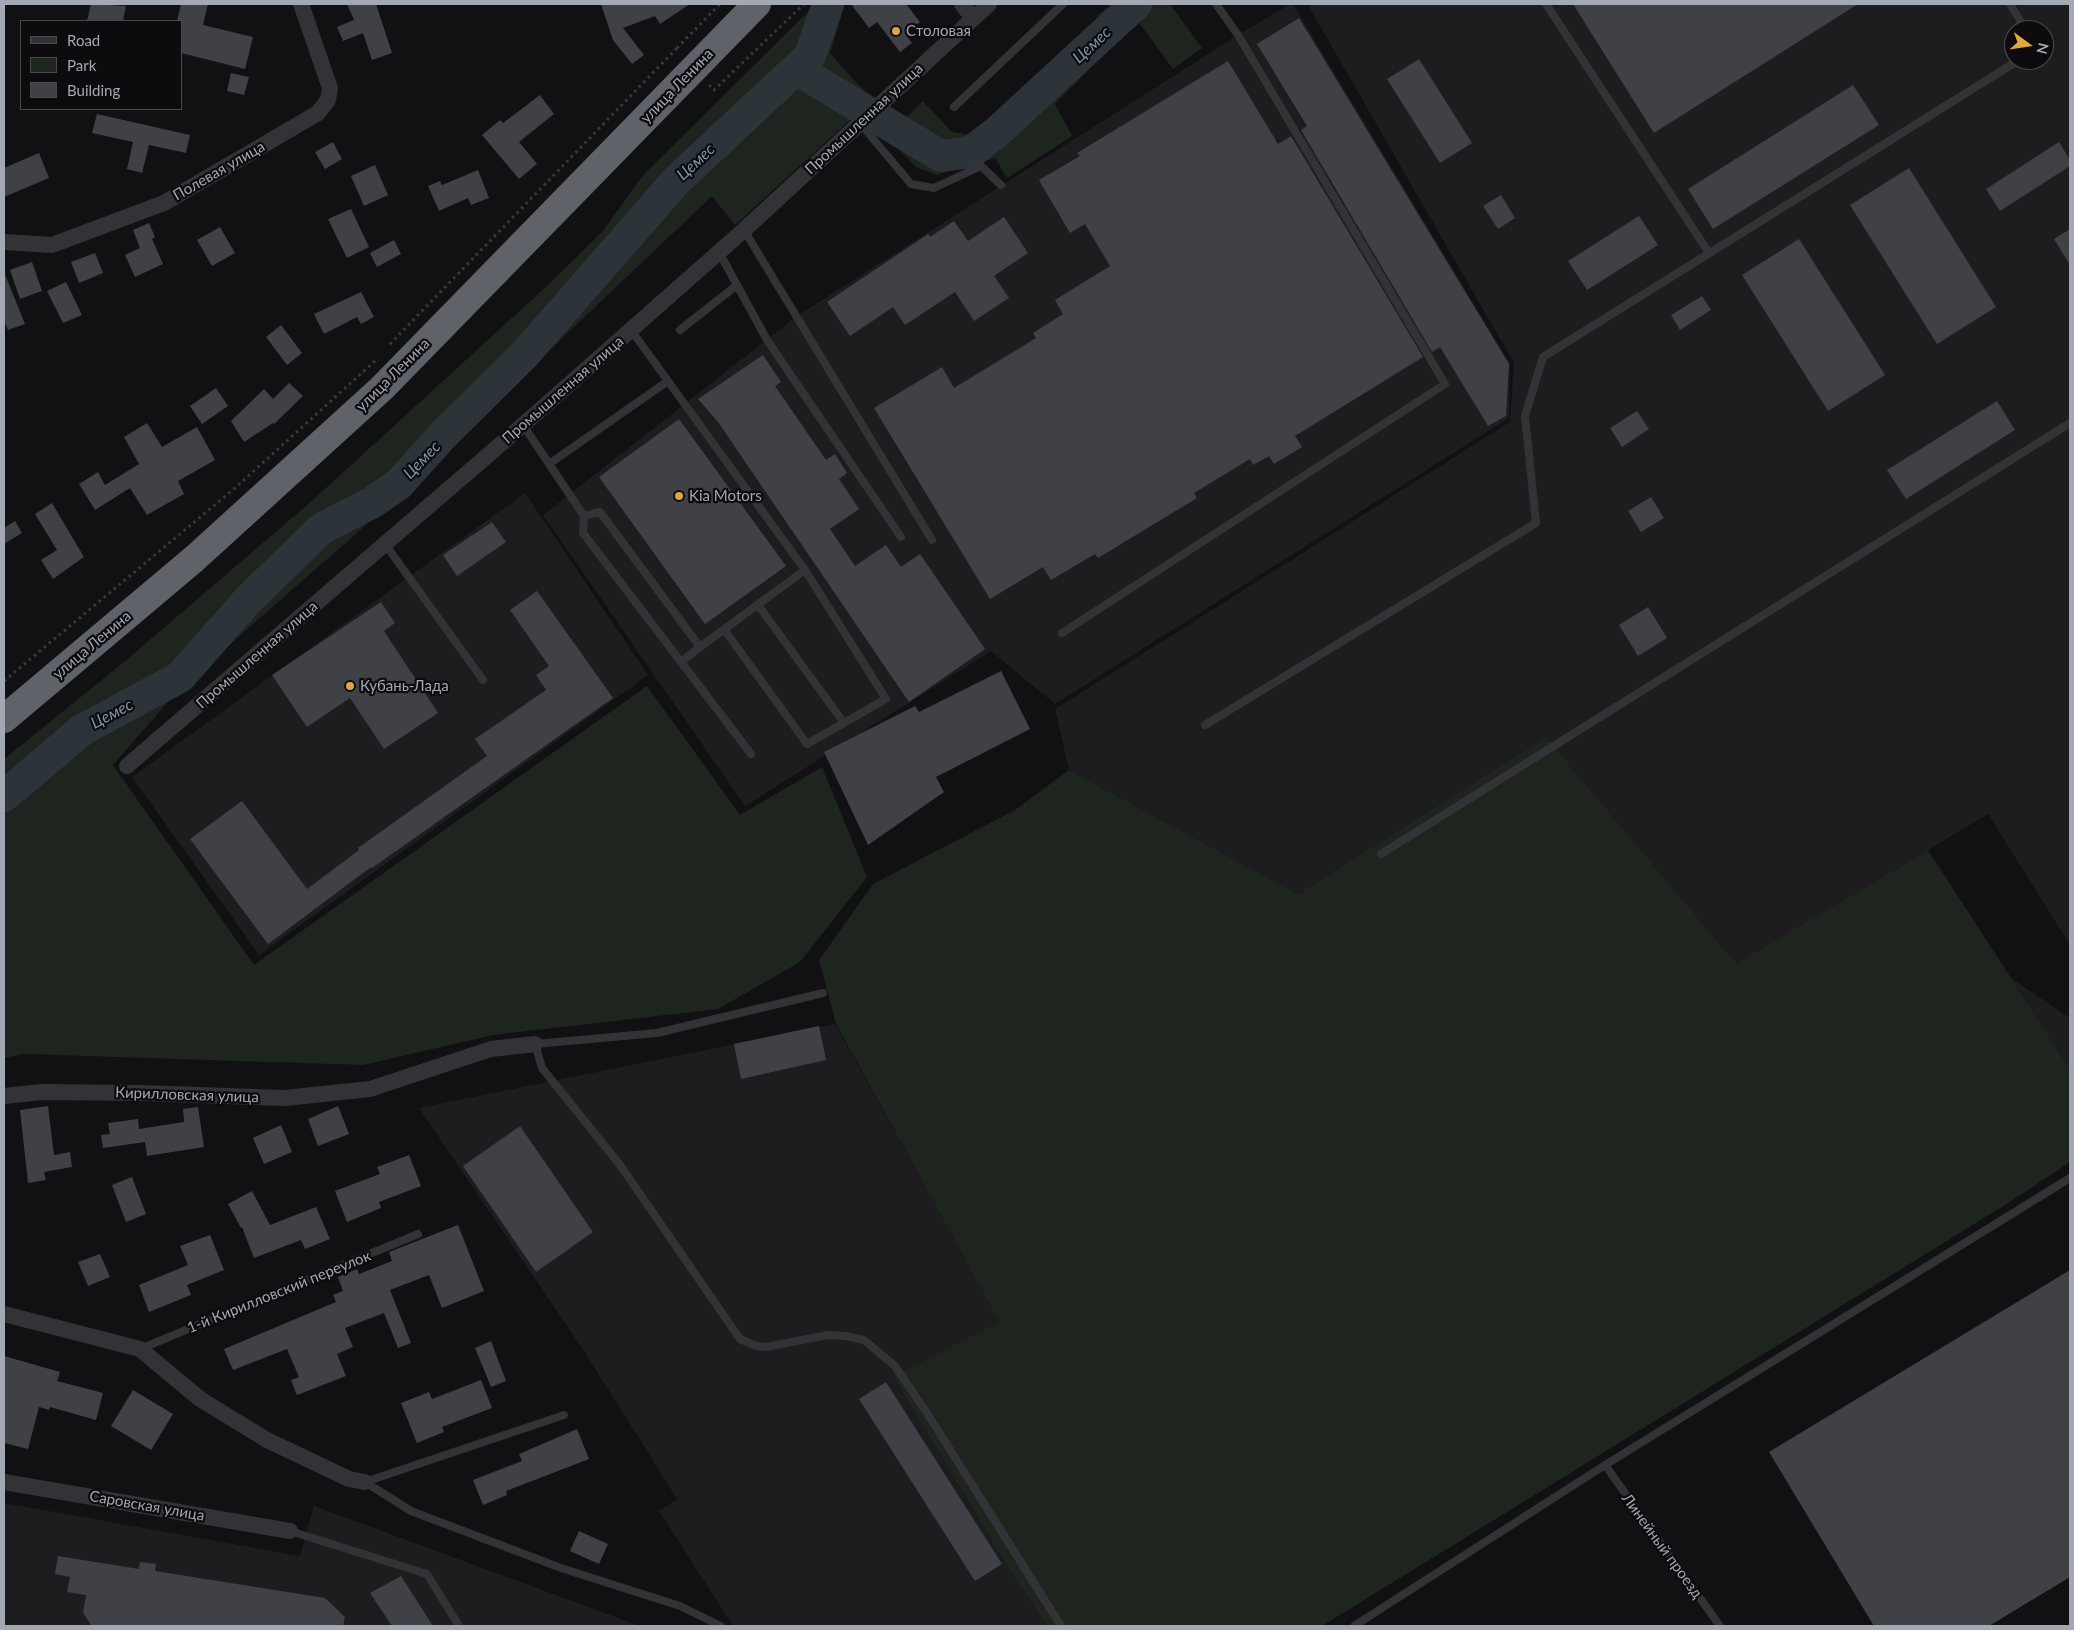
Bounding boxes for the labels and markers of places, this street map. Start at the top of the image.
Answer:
place label: Столовая [906,22,971,40]
marker: Столовая [890,25,902,37]
place label: Kia Motors [689,487,762,505]
marker: Kia Motors [673,490,685,502]
place label: Кубань-Лада [360,677,449,695]
marker: Кубань-Лада [344,680,356,692]

